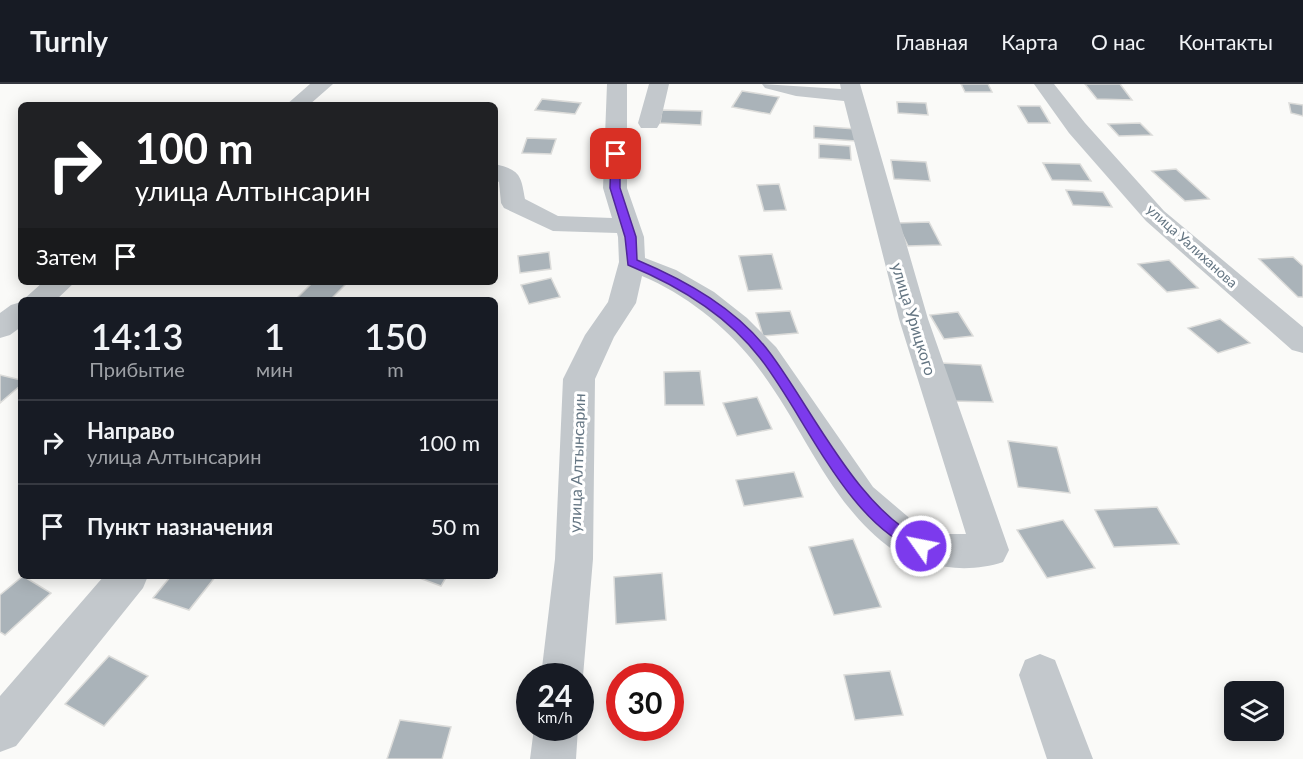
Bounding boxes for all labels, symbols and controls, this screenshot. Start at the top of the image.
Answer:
text: Turnly [30,24,108,58]
text: Главная [895,29,968,54]
text: Карта [1001,29,1058,54]
text: О нас [1091,29,1145,54]
text: Контакты [1178,29,1273,54]
text: 100 m [135,123,253,173]
icon: right [36,126,114,204]
pin [590,128,641,179]
icon: arrive [599,137,632,170]
text: улица Алтынсарин [135,174,370,207]
street label: улица Уалиханова [1143,200,1241,291]
icon: arrive [109,240,142,273]
text: Затем [36,243,97,270]
street label: улица Урицкого [888,260,941,378]
text: 14:13 [91,314,183,358]
text: 1 [264,314,285,358]
text: 150 [364,314,427,358]
text: Прибытие [89,357,185,381]
text: мин [256,357,293,381]
text: m [387,357,404,381]
street label: улица Алтынсарин [565,393,588,533]
text: Направо [87,417,175,444]
icon: right [36,426,69,459]
text: 100 m [418,429,480,456]
text: улица Алтынсарин [87,444,261,468]
icon: arrive [36,510,69,543]
text: Пункт назначения [87,513,273,540]
text: 50 m [431,513,480,540]
position arrow [889,514,953,578]
speed limit sign: 30 [606,663,684,741]
text: 24 [538,677,572,713]
map controls [1224,681,1284,741]
button: layers [1224,681,1284,741]
text: km/h [537,708,573,726]

